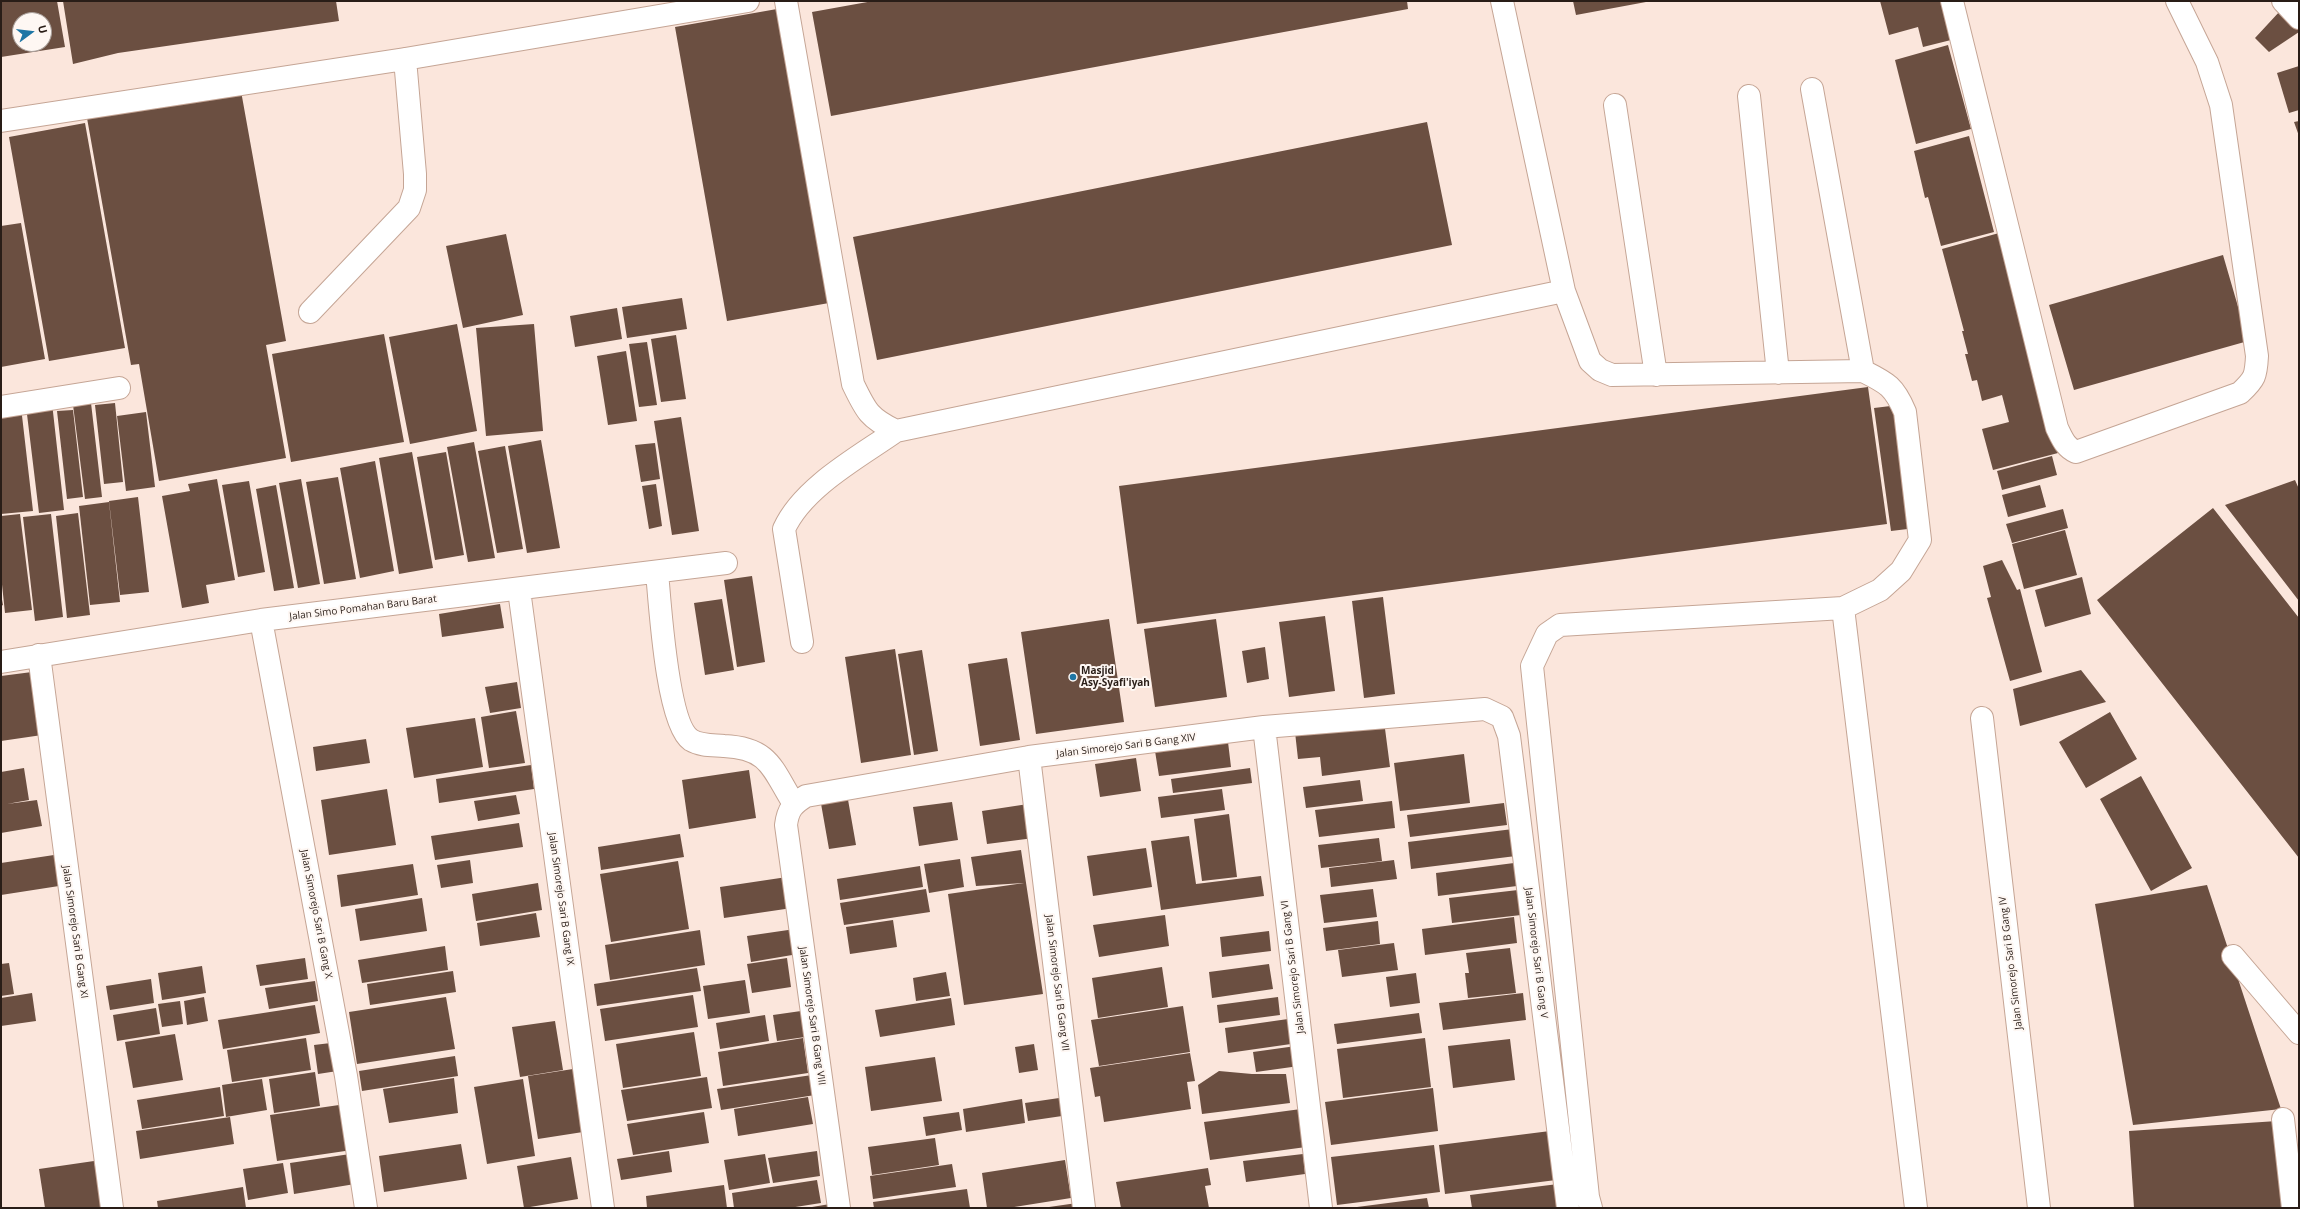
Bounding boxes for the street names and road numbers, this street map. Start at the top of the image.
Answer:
street label: Jalan Simo Pomahan Baru Barat [289,593,437,623]
street label: Jalan Simorejo Sari B Gang XIV [1056,732,1196,760]
street label: Jalan Simorejo Sari B Gang IX [546,832,576,966]
street label: Jalan Simorejo Sari B Gang X [298,848,334,980]
street label: Jalan Simorejo Sari B Gang XI [60,865,90,999]
street label: Jalan Simorejo Sari B Gang V [1522,887,1550,1019]
street label: Jalan Simorejo Sari B Gang IV [1997,896,2025,1030]
street label: Jalan Simorejo Sari B Gang VI [1279,900,1307,1034]
street label: Jalan Simorejo Sari B Gang VII [1043,914,1071,1052]
street label: Jalan Simorejo Sari B Gang VIII [796,946,828,1086]

